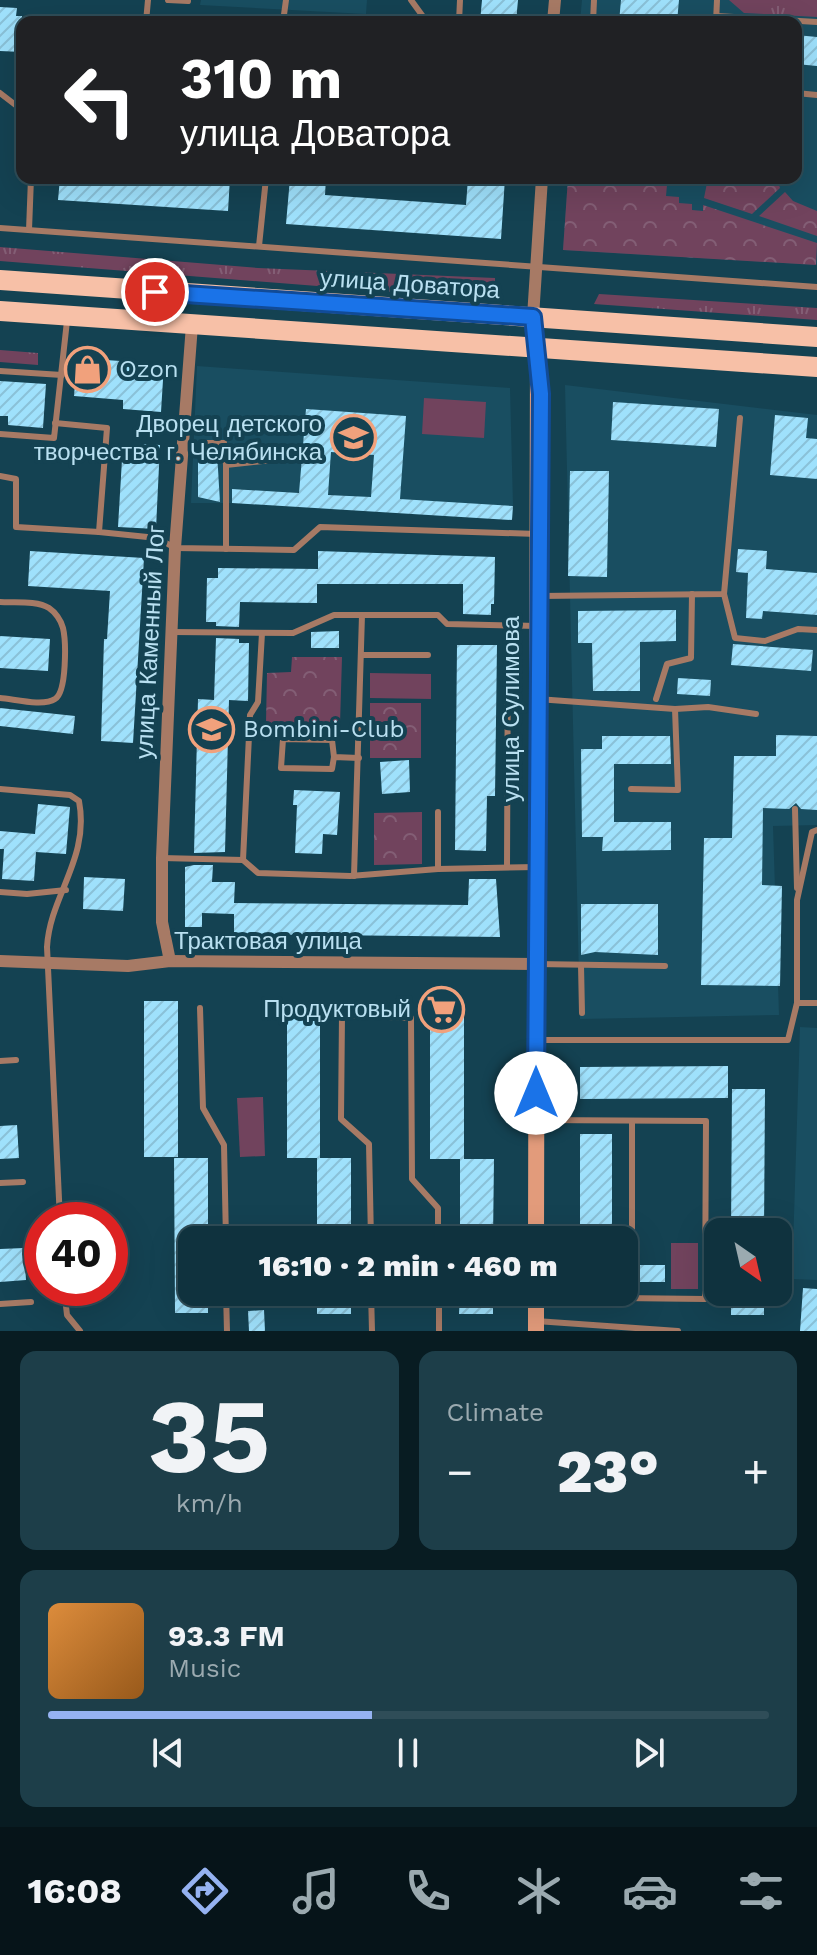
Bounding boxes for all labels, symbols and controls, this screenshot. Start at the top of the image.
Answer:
text: 310 m [180,46,342,112]
icon: left [48,48,152,152]
text: улица Доватора [180,113,450,155]
pin [121,258,189,326]
street label: улица Доватора [319,264,501,304]
icon: arrive [133,270,177,314]
shop icon: Ozon [64,345,112,393]
place label: Ozon [119,355,179,383]
place label: Дворец детского творчества г. Челябинска [34,410,323,466]
school or university icon: Дворец детского творчества г. Челябинска [329,414,377,462]
street label: улица Каменный Лог [130,524,170,760]
street label: улица Сулимова [497,615,525,802]
school or university icon: Bombini-Club [188,705,236,753]
place label: Bombini-Club [243,715,405,743]
street label: Трактовая улица [174,927,363,955]
supermarket icon: Продуктовый [418,985,466,1033]
place label: Продуктовый [263,995,411,1023]
position arrow [494,1051,578,1135]
speed limit sign: 40 [24,1202,128,1306]
north arrow [704,1218,792,1306]
map controls [704,1218,792,1306]
text: 16:10 · 2 min · 460 m [258,1248,558,1283]
text: 35 [148,1375,270,1497]
text: Climate [447,1397,544,1427]
text: 23° [557,1436,659,1507]
text: − [447,1446,473,1498]
text: + [742,1446,769,1498]
text: km/h [176,1488,243,1518]
text: 93.3 FM [168,1618,285,1653]
text: Music [168,1653,241,1683]
icon: previous [146,1731,190,1775]
icon: pause [386,1731,430,1775]
icon: next [627,1731,671,1775]
icon: directions [177,1863,233,1919]
icon: music [288,1863,344,1919]
icon: phone [400,1863,456,1919]
icon: climate [511,1863,567,1919]
icon: car [622,1863,678,1919]
icon: filters [733,1863,789,1919]
text: 16:08 [28,1870,122,1912]

